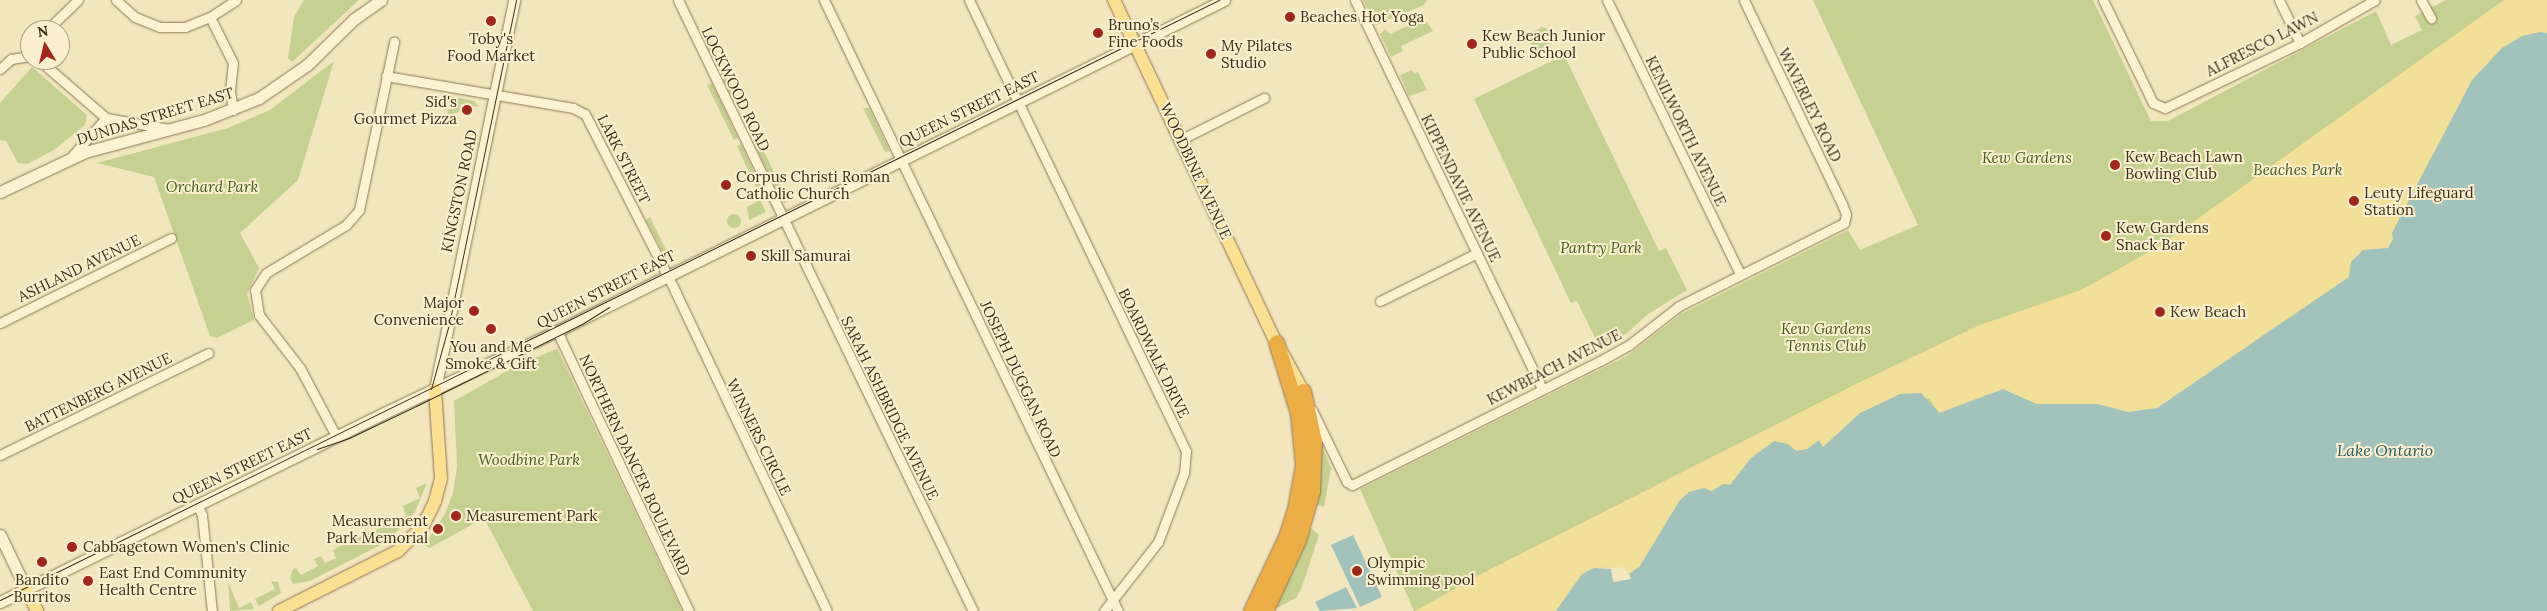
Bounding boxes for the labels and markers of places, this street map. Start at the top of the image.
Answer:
place label: Beaches Hot Yoga [1300,8,1424,26]
marker: Beaches Hot Yoga [1284,11,1296,23]
marker: Toby's Food Market [485,15,497,27]
place label: Bruno’s Fine Foods [1108,15,1183,50]
place label: Kew Beach Junior Public School [1482,26,1605,61]
marker: Bruno’s Fine Foods [1092,27,1104,39]
place label: Toby's Food Market [447,29,535,64]
place label: My Pilates Studio [1221,36,1292,71]
marker: Kew Beach Junior Public School [1466,38,1478,50]
marker: My Pilates Studio [1205,48,1217,60]
place label: Sid's Gourmet Pizza [354,92,457,127]
marker: Sid's Gourmet Pizza [461,104,473,116]
place label: Kew Beach Lawn Bowling Club [2125,147,2243,182]
marker: Kew Beach Lawn Bowling Club [2109,159,2121,171]
place label: Corpus Christi Roman Catholic Church [736,167,890,202]
marker: Corpus Christi Roman Catholic Church [720,179,732,191]
place label: Leuty Lifeguard Station [2364,183,2474,218]
marker: Leuty Lifeguard Station [2348,195,2360,207]
place label: Kew Gardens Snack Bar [2116,218,2209,253]
marker: Kew Gardens Snack Bar [2100,230,2112,242]
place label: Skill Samurai [761,247,851,265]
marker: Skill Samurai [745,250,757,262]
place label: Major Convenience [374,293,464,328]
place label: Kew Beach [2170,303,2246,321]
marker: Major Convenience [468,305,480,317]
marker: Kew Beach [2154,306,2166,318]
marker: You and Me Smoke & Gift [485,323,497,335]
place label: You and Me Smoke & Gift [445,337,537,372]
place label: Measurement Park [466,507,597,525]
marker: Measurement Park [450,510,462,522]
place label: Measurement Park Memorial [326,511,428,546]
marker: Measurement Park Memorial [432,523,444,535]
place label: Cabbagetown Women's Clinic [83,538,290,556]
marker: Cabbagetown Women's Clinic [65,540,79,554]
place label: Olympic Swimming pool [1367,553,1475,588]
marker: Bandito Burritos [36,556,48,568]
place label: East End Community Health Centre [99,563,246,598]
marker: Olympic Swimming pool [1351,565,1363,577]
place label: Bandito Burritos [13,570,71,605]
marker: East End Community Health Centre [81,574,95,588]

